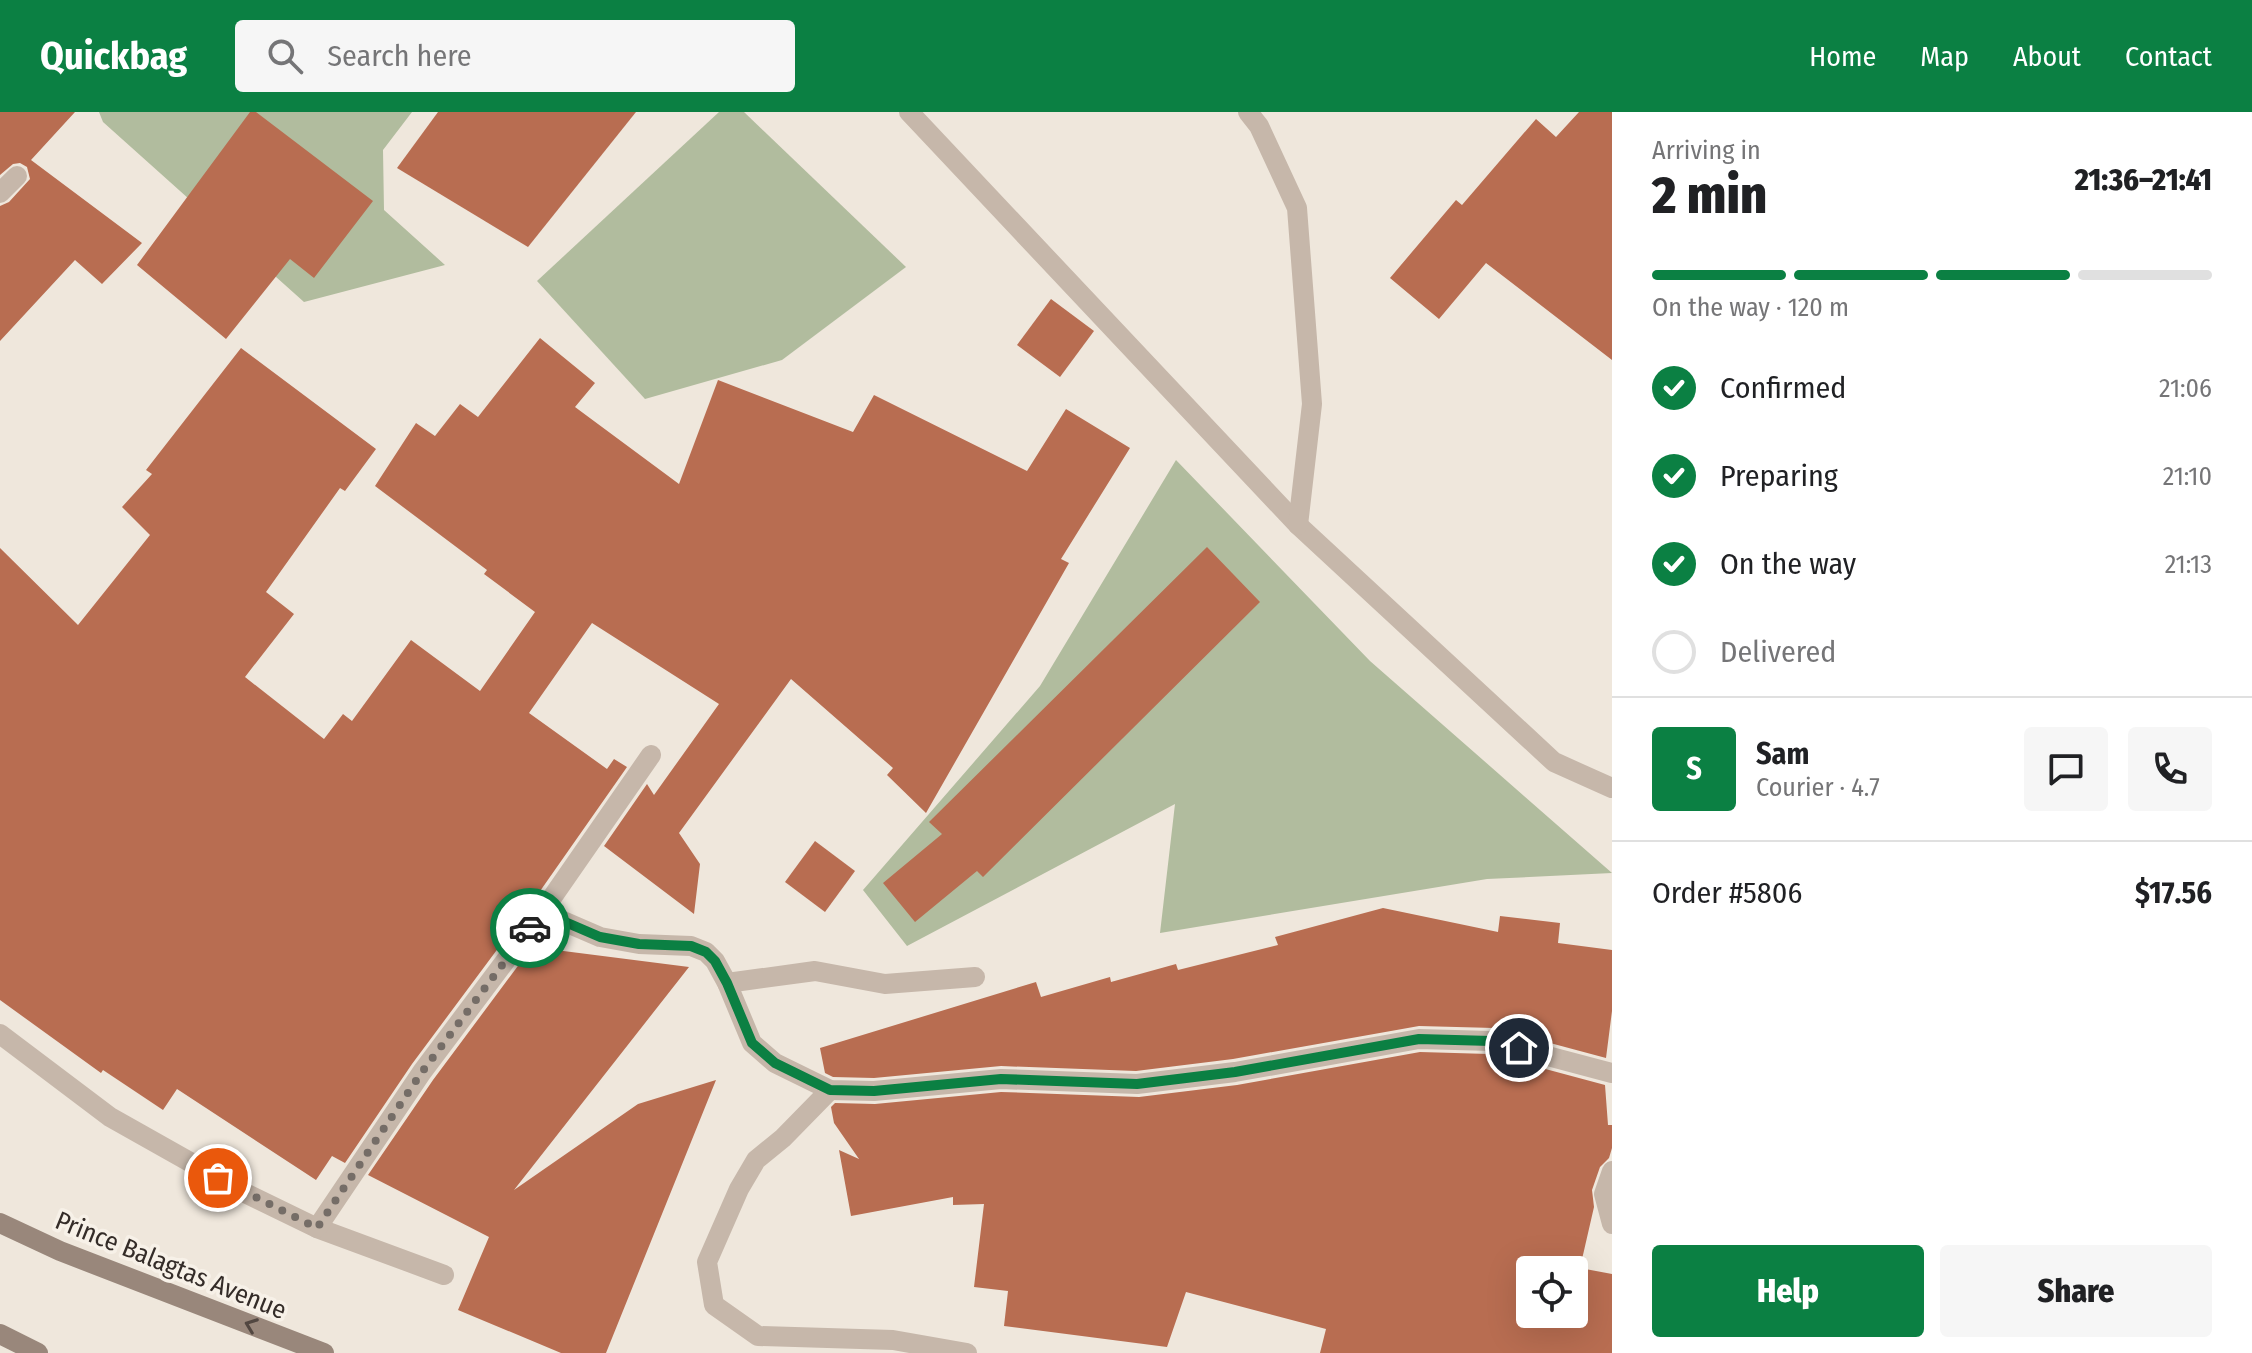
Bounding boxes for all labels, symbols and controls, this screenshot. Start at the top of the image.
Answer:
search box [235,20,795,92]
text: Quickbag [40,33,187,79]
icon: search [263,34,307,78]
text: Search here [327,38,472,74]
text: Home [1809,40,1876,73]
text: Map [1920,40,1969,73]
text: About [2013,40,2081,73]
text: Contact [2125,40,2212,73]
text: Arriving in [1652,135,1761,166]
text: 21:36–21:41 [2075,162,2212,198]
text: 2 min [1652,164,1767,227]
text: On the way · 120 m [1652,292,1849,323]
icon: check [1652,366,1696,410]
text: Confirmed [1720,370,1846,406]
text: 21:06 [2159,373,2212,404]
icon: check [1652,454,1696,498]
text: Preparing [1720,458,1838,494]
text: 21:10 [2163,461,2212,492]
icon: check [1652,542,1696,586]
text: On the way [1720,546,1856,582]
text: 21:13 [2165,549,2212,580]
text: Delivered [1720,634,1836,670]
button: chat [2024,727,2108,811]
button: phone [2128,727,2212,811]
text: Sam [1756,736,1809,772]
text: S [1686,751,1702,787]
text: Courier · 4.7 [1756,772,1880,803]
text: Order #5806 [1652,875,1802,911]
text: $17.56 [2135,875,2212,911]
courier [490,888,570,968]
icon: car [508,906,552,950]
pin [1485,1014,1553,1082]
icon: home [1497,1026,1541,1070]
pin [184,1144,252,1212]
icon: bag [196,1156,240,1200]
street label: Prince Balagtas Avenue [51,1205,291,1326]
button: Help [1652,1245,1924,1337]
button: Share [1940,1245,2212,1337]
map controls [1516,1256,1588,1328]
button: locate [1516,1256,1588,1328]
one-way arrow [245,1318,259,1335]

